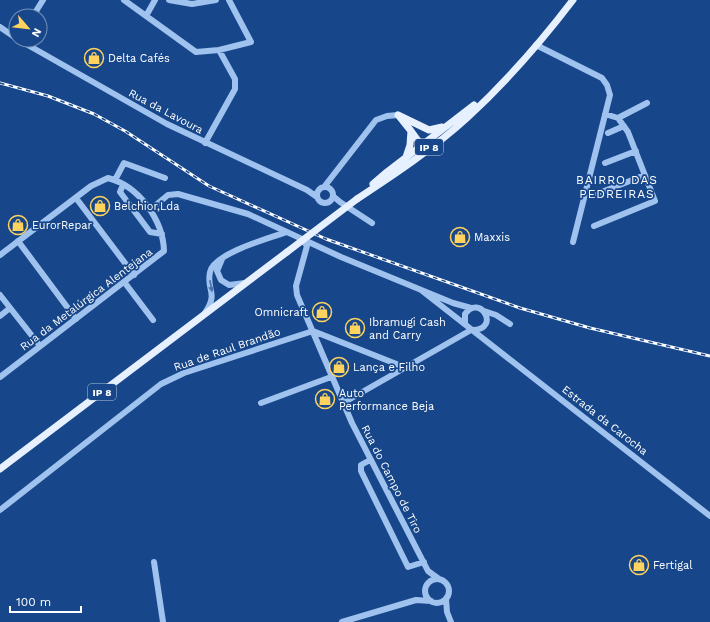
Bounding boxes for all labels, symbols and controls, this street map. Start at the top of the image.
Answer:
north arrow [8,8,48,48]
text: N [29,26,44,39]
shop icon: Delta Cafés [83,47,105,69]
place label: Delta Cafés [108,52,170,65]
street label: Rua da Lavoura [126,86,205,137]
road number: IP 8 [415,139,443,155]
district label: BAIRRO DAS PEDREIRAS [576,173,658,201]
shop icon: Belchior,Lda [89,195,111,217]
place label: Belchior,Lda [114,200,179,213]
shop icon: EurorRepar [7,214,29,236]
place label: EurorRepar [32,219,93,232]
shop icon: Maxxis [449,226,471,248]
place label: Maxxis [474,231,510,244]
street label: Rua da Metalúrgica Alentejana [18,245,155,353]
one-way arrow [208,280,214,292]
shop icon: Omnicraft [311,301,333,323]
place label: Omnicraft [255,306,308,319]
place label: Ibramugi Cash and Carry [369,316,446,342]
shop icon: Ibramugi Cash and Carry [344,317,366,339]
street label: Rua de Raul Brandão [172,325,282,374]
shop icon: Lança e Filho [328,356,350,378]
place label: Lança e Filho [353,361,425,374]
street label: Estrada da Carocha [559,383,650,458]
road number: IP 8 [88,384,116,400]
place label: Auto Performance Beja [339,387,434,413]
shop icon: Auto Performance Beja [314,388,336,410]
street label: Rua do Campo de Tiro [359,423,424,535]
shop icon: Fertigal [628,554,650,576]
place label: Fertigal [653,559,693,572]
scale bar [10,588,81,614]
text: 100 m [16,595,51,609]

